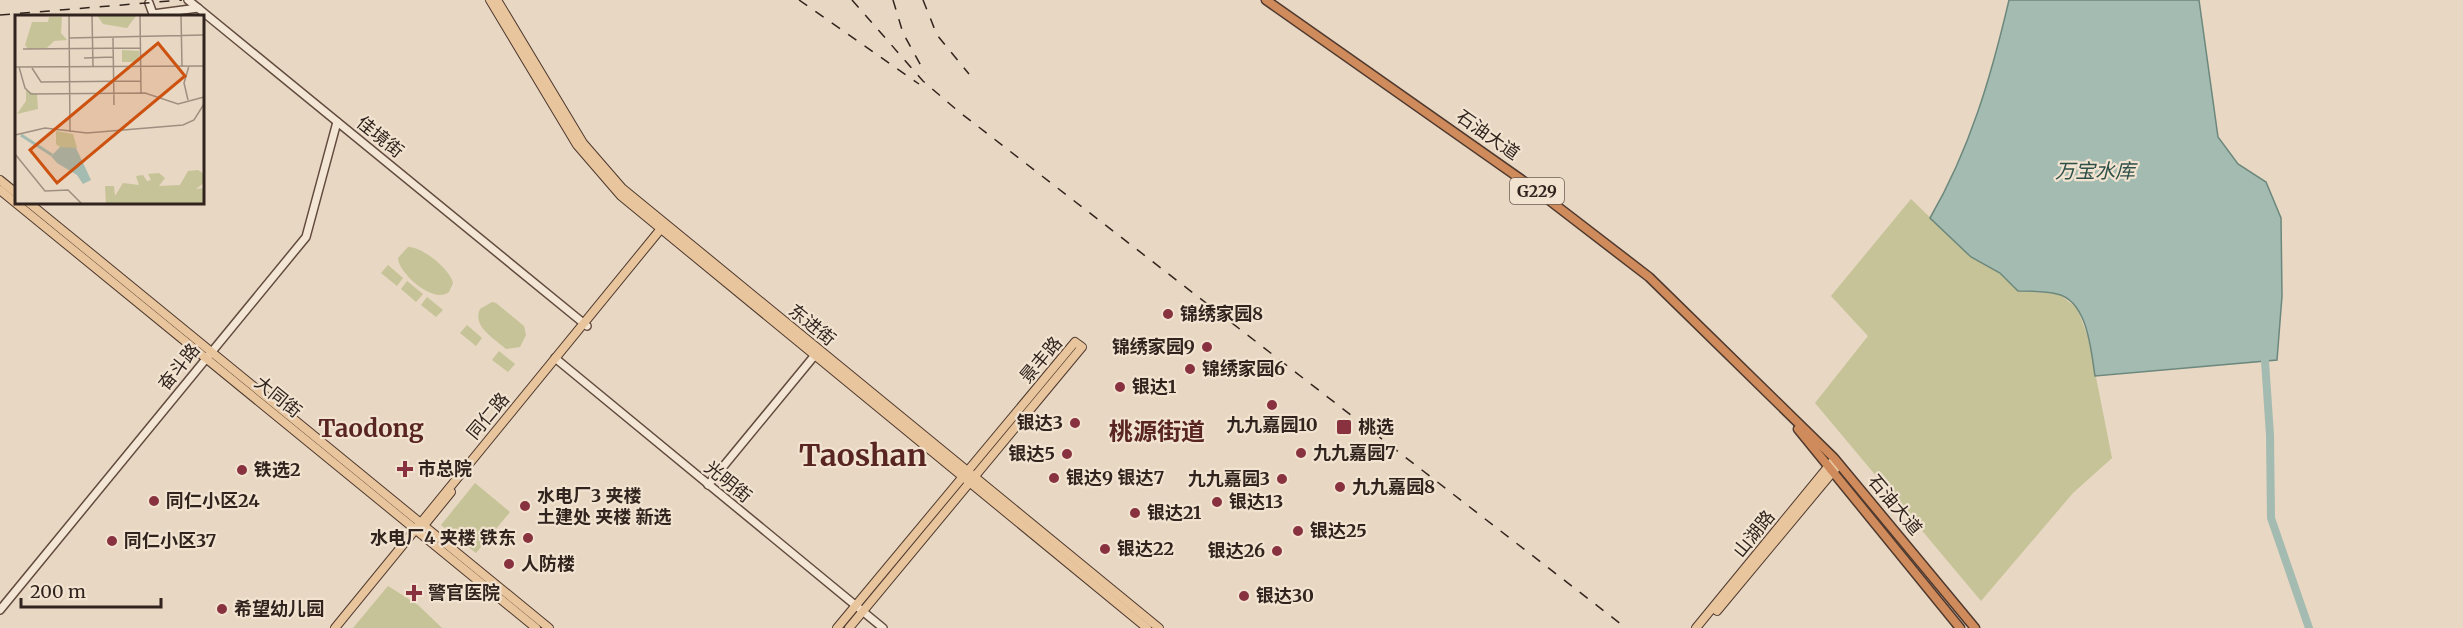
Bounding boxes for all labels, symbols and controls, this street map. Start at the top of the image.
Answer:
inset map [15,15,204,204]
street label: 石油大道 [1452,105,1524,165]
street label: 佳境街 [352,111,409,163]
water label: 万宝水库 [2055,158,2138,183]
road number: G229 [1510,178,1564,204]
street label: 东进街 [784,299,841,351]
place label: 锦绣家园8 [1180,302,1263,325]
marker: 锦绣家园8 [1161,307,1175,321]
street label: 景丰路 [1014,332,1067,388]
place label: 锦绣家园9 [1112,335,1195,358]
street label: 奋斗路 [153,338,205,395]
marker: 锦绣家园9 [1200,340,1214,354]
place label: 锦绣家园6 [1202,357,1285,380]
marker: 锦绣家园6 [1183,362,1197,376]
street label: 大同街 [250,371,307,423]
place label: 银达1 [1132,375,1176,398]
marker: 银达1 [1113,380,1127,394]
street label: 同仁路 [461,388,514,444]
marker: 九九嘉园10 [1265,398,1279,412]
place label: 银达3 [1017,411,1063,434]
district label: Taodong [318,413,424,444]
place label: 九九嘉园10 [1226,413,1318,436]
place label: 桃选 [1358,415,1394,438]
marker: 银达3 [1068,416,1082,430]
district label: 桃源街道 [1109,416,1205,447]
marker: 桃选 [1335,418,1353,436]
district label: Taoshan [799,436,927,474]
place label: 九九嘉园7 [1313,441,1396,464]
place label: 银达5 [1008,442,1055,465]
marker: 九九嘉园7 [1294,446,1308,460]
marker: 银达5 [1060,447,1074,461]
street label: 光明街 [700,456,757,508]
place label: 市总院 [418,457,472,480]
place label: 铁选2 [254,458,301,481]
marker: 市总院 [396,460,414,478]
marker: 铁选2 [235,463,249,477]
place label: 银达9 银达7 [1066,466,1164,489]
place label: 九九嘉园3 [1188,467,1270,490]
street label: 石油大道 [1863,470,1927,540]
marker: 银达9 银达7 [1047,471,1061,485]
marker: 九九嘉园3 [1275,472,1289,486]
place label: 九九嘉园8 [1352,475,1435,498]
marker: 九九嘉园8 [1333,480,1347,494]
place label: 水电厂3 夹楼 土建处 夹楼 新选 [537,484,672,528]
place label: 同仁小区24 [166,489,260,512]
place label: 银达13 [1229,490,1283,513]
marker: 同仁小区24 [147,494,161,508]
marker: 银达13 [1210,495,1224,509]
marker: 水电厂3 夹楼 土建处 夹楼 新选 [518,499,532,513]
place label: 银达21 [1147,501,1201,524]
street label: 山湖路 [1728,505,1780,562]
marker: 银达21 [1128,506,1142,520]
place label: 银达25 [1310,519,1367,542]
marker: 银达25 [1291,524,1305,538]
place label: 水电厂4 夹楼 铁东 [370,526,516,549]
place label: 同仁小区37 [124,529,217,552]
marker: 水电厂4 夹楼 铁东 [521,531,535,545]
marker: 同仁小区37 [105,534,119,548]
place label: 银达22 [1117,537,1174,560]
place label: 银达26 [1208,539,1265,562]
marker: 银达22 [1098,542,1112,556]
marker: 银达26 [1270,544,1284,558]
place label: 人防楼 [521,552,575,575]
marker: 人防楼 [502,557,516,571]
scale bar [21,571,160,609]
text: 200 m [30,580,86,603]
place label: 警官医院 [428,581,500,604]
marker: 警官医院 [405,584,423,602]
place label: 银达30 [1256,584,1314,607]
marker: 银达30 [1237,589,1251,603]
place label: 希望幼儿园 [234,597,324,620]
marker: 希望幼儿园 [215,602,229,616]

